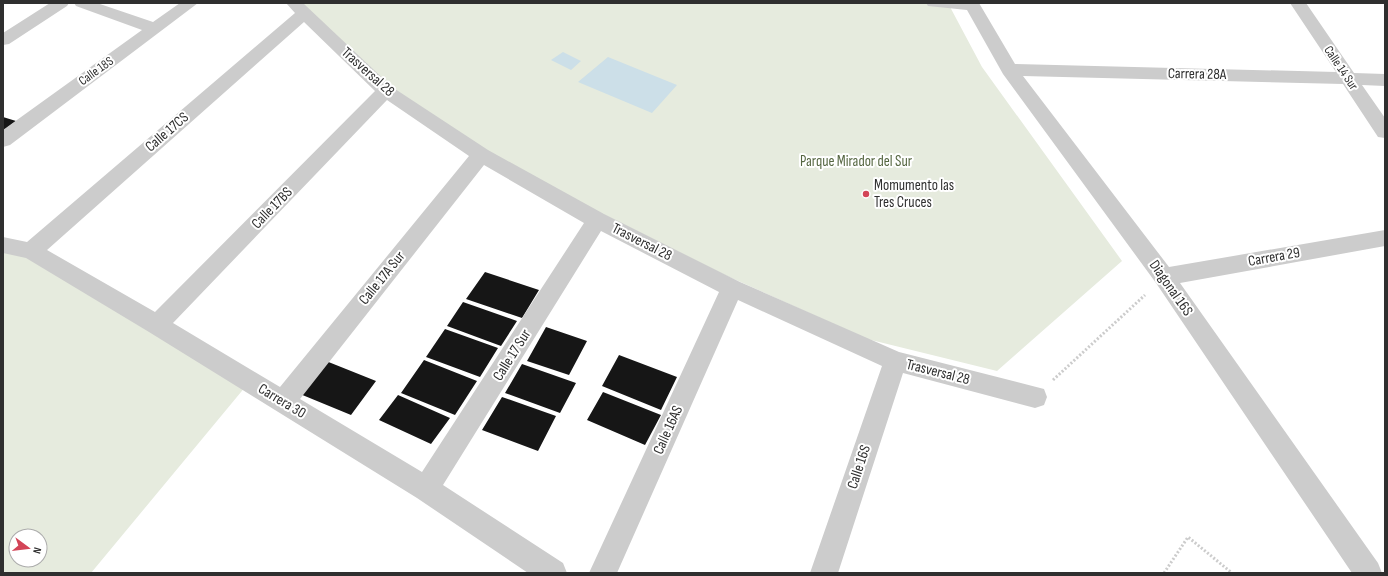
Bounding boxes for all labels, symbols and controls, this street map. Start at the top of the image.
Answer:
street label: Trasversal 28 [337,43,399,101]
street label: Calle 14 Sur [1320,43,1362,93]
street label: Calle 18S [76,53,117,89]
street label: Carrera 28A [1168,64,1227,84]
street label: Calle 17CS [141,108,193,156]
park label: Parque Mirador del Sur [800,152,913,171]
place label: Momumento las Tres Cruces [874,176,954,212]
street label: Calle 17BS [247,183,297,233]
marker: Momumento las Tres Cruces [861,189,871,199]
street label: Trasversal 28 [609,219,675,265]
street label: Carrera 29 [1247,243,1301,271]
street label: Calle 17A Sur [355,247,410,309]
street label: Diagonal 16S [1145,256,1197,320]
street label: Calle 17 Sur [489,325,536,384]
street label: Trasversal 28 [904,355,972,389]
street label: Carrera 30 [255,379,309,423]
street label: Calle 16AS [649,403,687,457]
street label: Calle 16S [843,443,875,491]
north arrow [8,528,48,568]
text: N [30,546,44,555]

